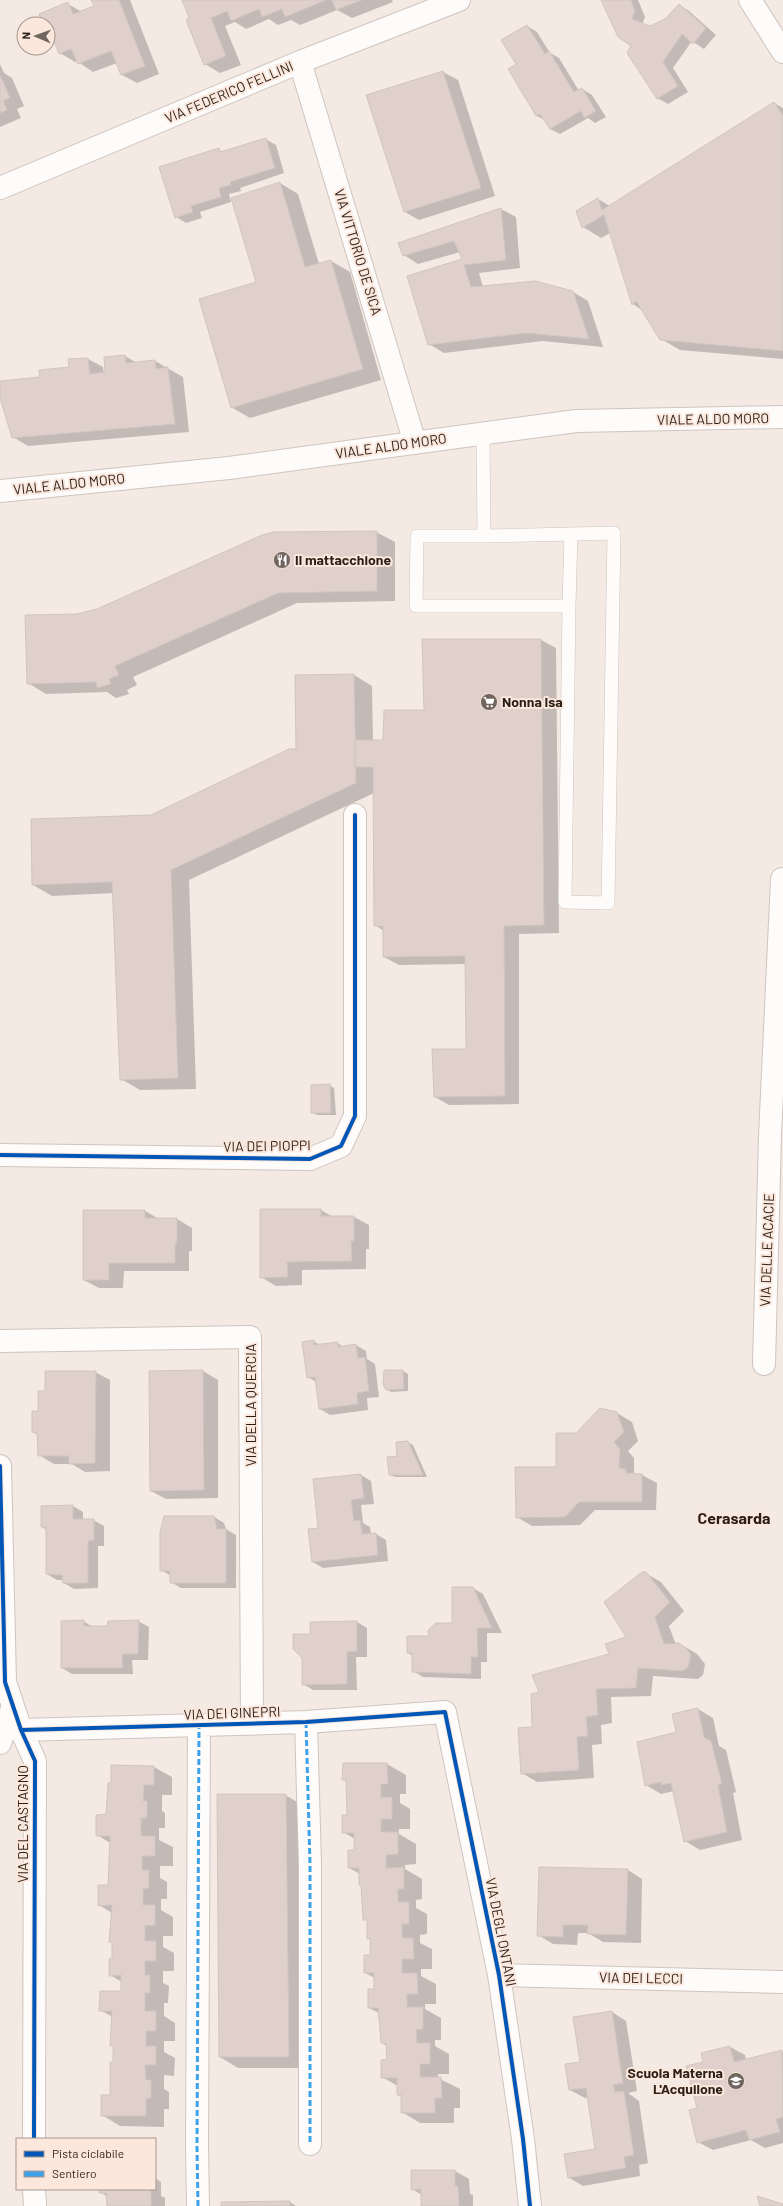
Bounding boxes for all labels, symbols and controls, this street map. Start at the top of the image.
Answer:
north arrow [16,16,56,56]
text: N [19,32,32,40]
street label: VIA FEDERICO FELLINI [162,57,296,126]
street label: VIA VITTORIO DE SICA [331,187,386,318]
street label: VIALE ALDO MORO [657,409,769,428]
street label: VIALE ALDO MORO [334,429,448,462]
street label: VIALE ALDO MORO [12,469,126,498]
restaurant icon: Il mattacchione [272,550,292,570]
place label: Il mattacchione [295,551,391,568]
supermarket icon: Nonna Isa [479,692,499,712]
place label: Nonna Isa [502,693,563,710]
street label: VIA DEI PIOPPI [223,1136,311,1155]
street label: VIA DELLE ACACIE [756,1193,777,1307]
street label: VIA DELLA QUERCIA [242,1343,259,1466]
district label: Cerasarda [698,1508,770,1527]
street label: VIA DEI GINEPRI [183,1702,281,1723]
street label: VIA DEL CASTAGNO [14,1765,31,1883]
street label: VIA DEGLI ONTANI [483,1876,520,1988]
street label: VIA DEI LECCI [599,1968,683,1987]
place label: Scuola Materna L'Acquilone [628,2064,723,2097]
school or university icon: Scuola Materna L'Acquilone [726,2071,746,2091]
legend [16,2138,156,2190]
text: Pista ciclabile [52,2146,124,2160]
text: Sentiero [52,2166,97,2180]

